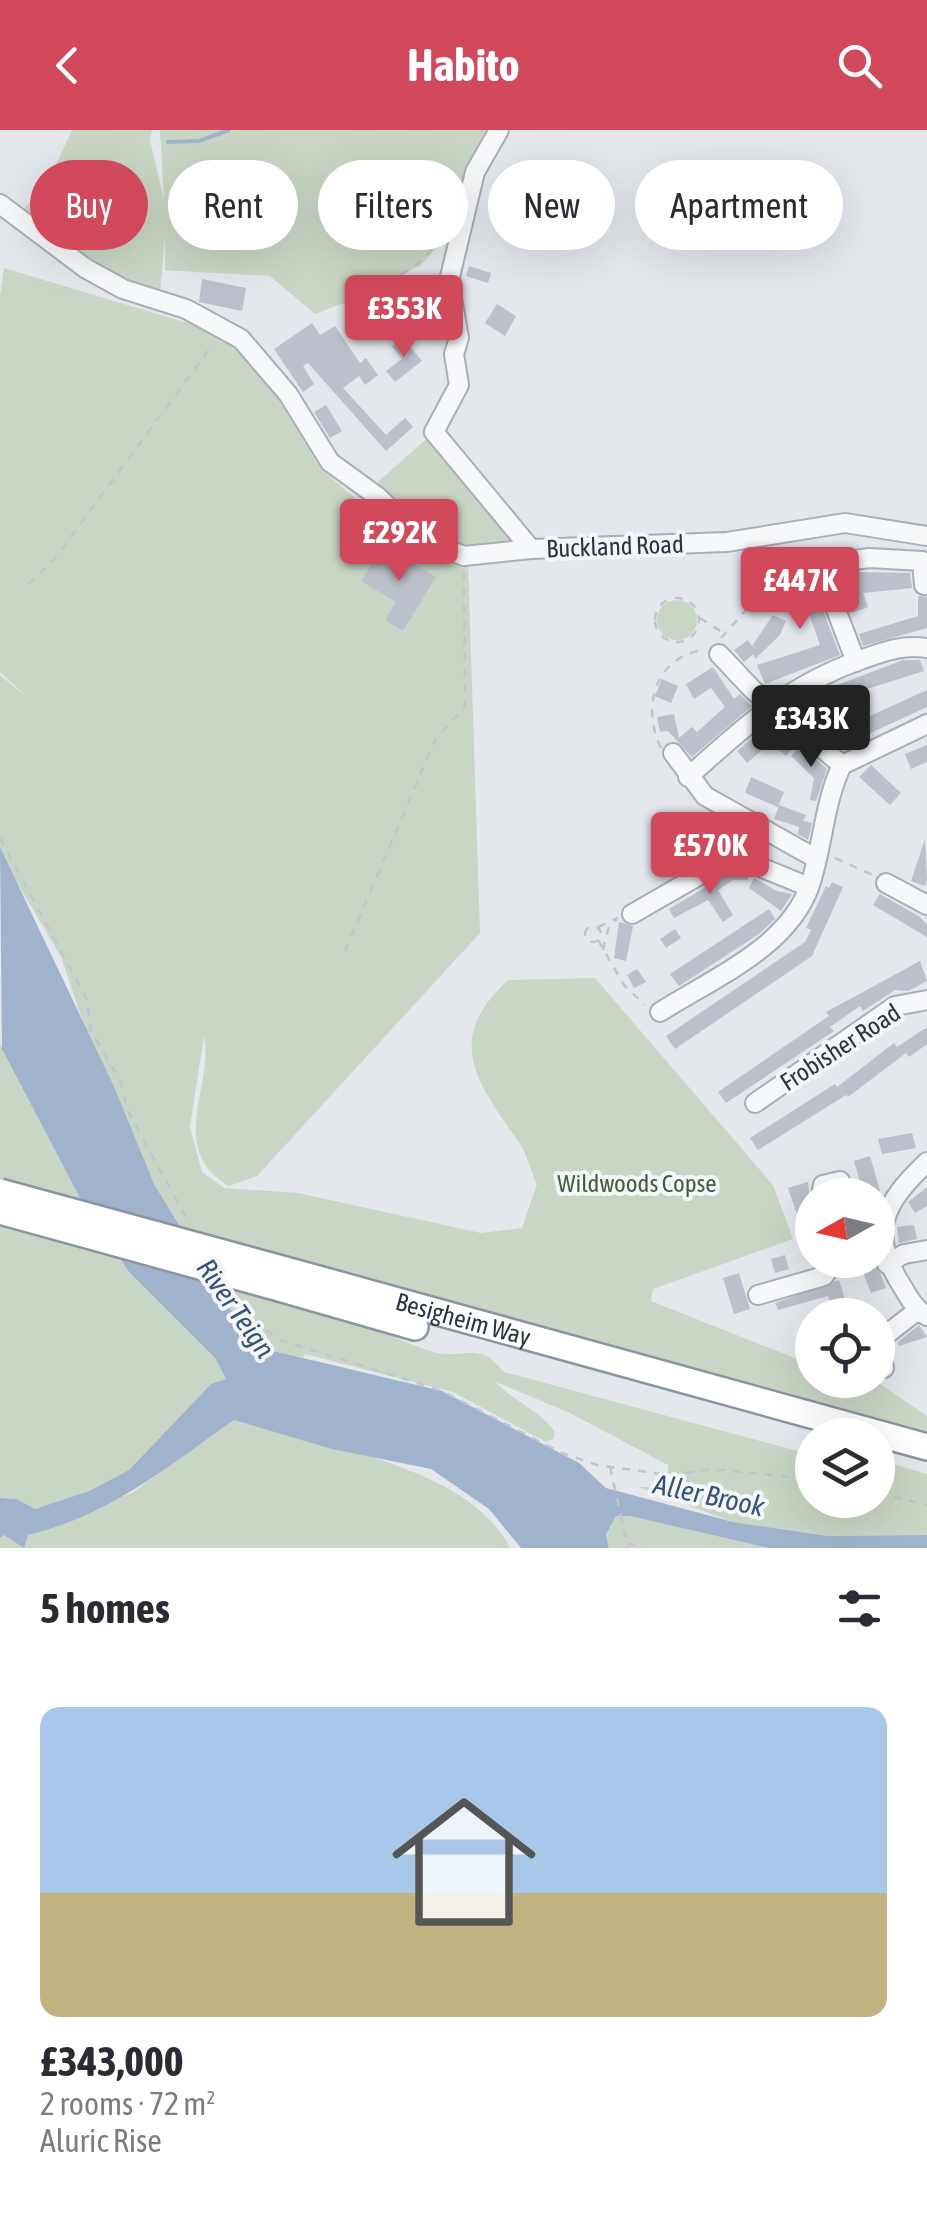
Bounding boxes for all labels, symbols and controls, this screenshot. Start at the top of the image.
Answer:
icon: back [40,38,95,93]
icon: search [832,38,887,93]
text: Habito [407,39,520,91]
chip: Buy [30,160,148,250]
chip: Rent [168,160,298,250]
chip: Filters [318,160,468,250]
chip: New [488,160,615,250]
chip: Apartment [635,160,843,250]
pin: £353K [334,275,474,360]
text: £353K [367,289,441,326]
pin: £292K [329,499,469,584]
text: £292K [362,513,436,550]
street label: Buckland Road [546,530,684,562]
pin: £447K [730,547,870,632]
text: £447K [763,561,837,598]
pin: £343K [741,685,881,770]
text: £343K [774,699,848,736]
pin: £570K [640,812,780,897]
text: £570K [673,826,747,863]
street label: Frobisher Road [775,998,905,1096]
park label: Wildwoods Copse [557,1169,717,1197]
north arrow [795,1178,895,1278]
map controls [795,1178,895,1518]
water label: River Teign [190,1253,282,1364]
street label: Besigheim Way [393,1287,534,1351]
button: locate [795,1298,895,1398]
button: layers [795,1418,895,1518]
water label: Aller Brook [650,1467,768,1522]
icon: filters [832,1581,887,1636]
text: 5 homes [40,1584,170,1632]
icon: home [374,1772,554,1952]
text: £343,000 [40,2037,184,2085]
text: 2 rooms · 72 m² [40,2085,215,2122]
text: Aluric Rise [40,2122,162,2159]

